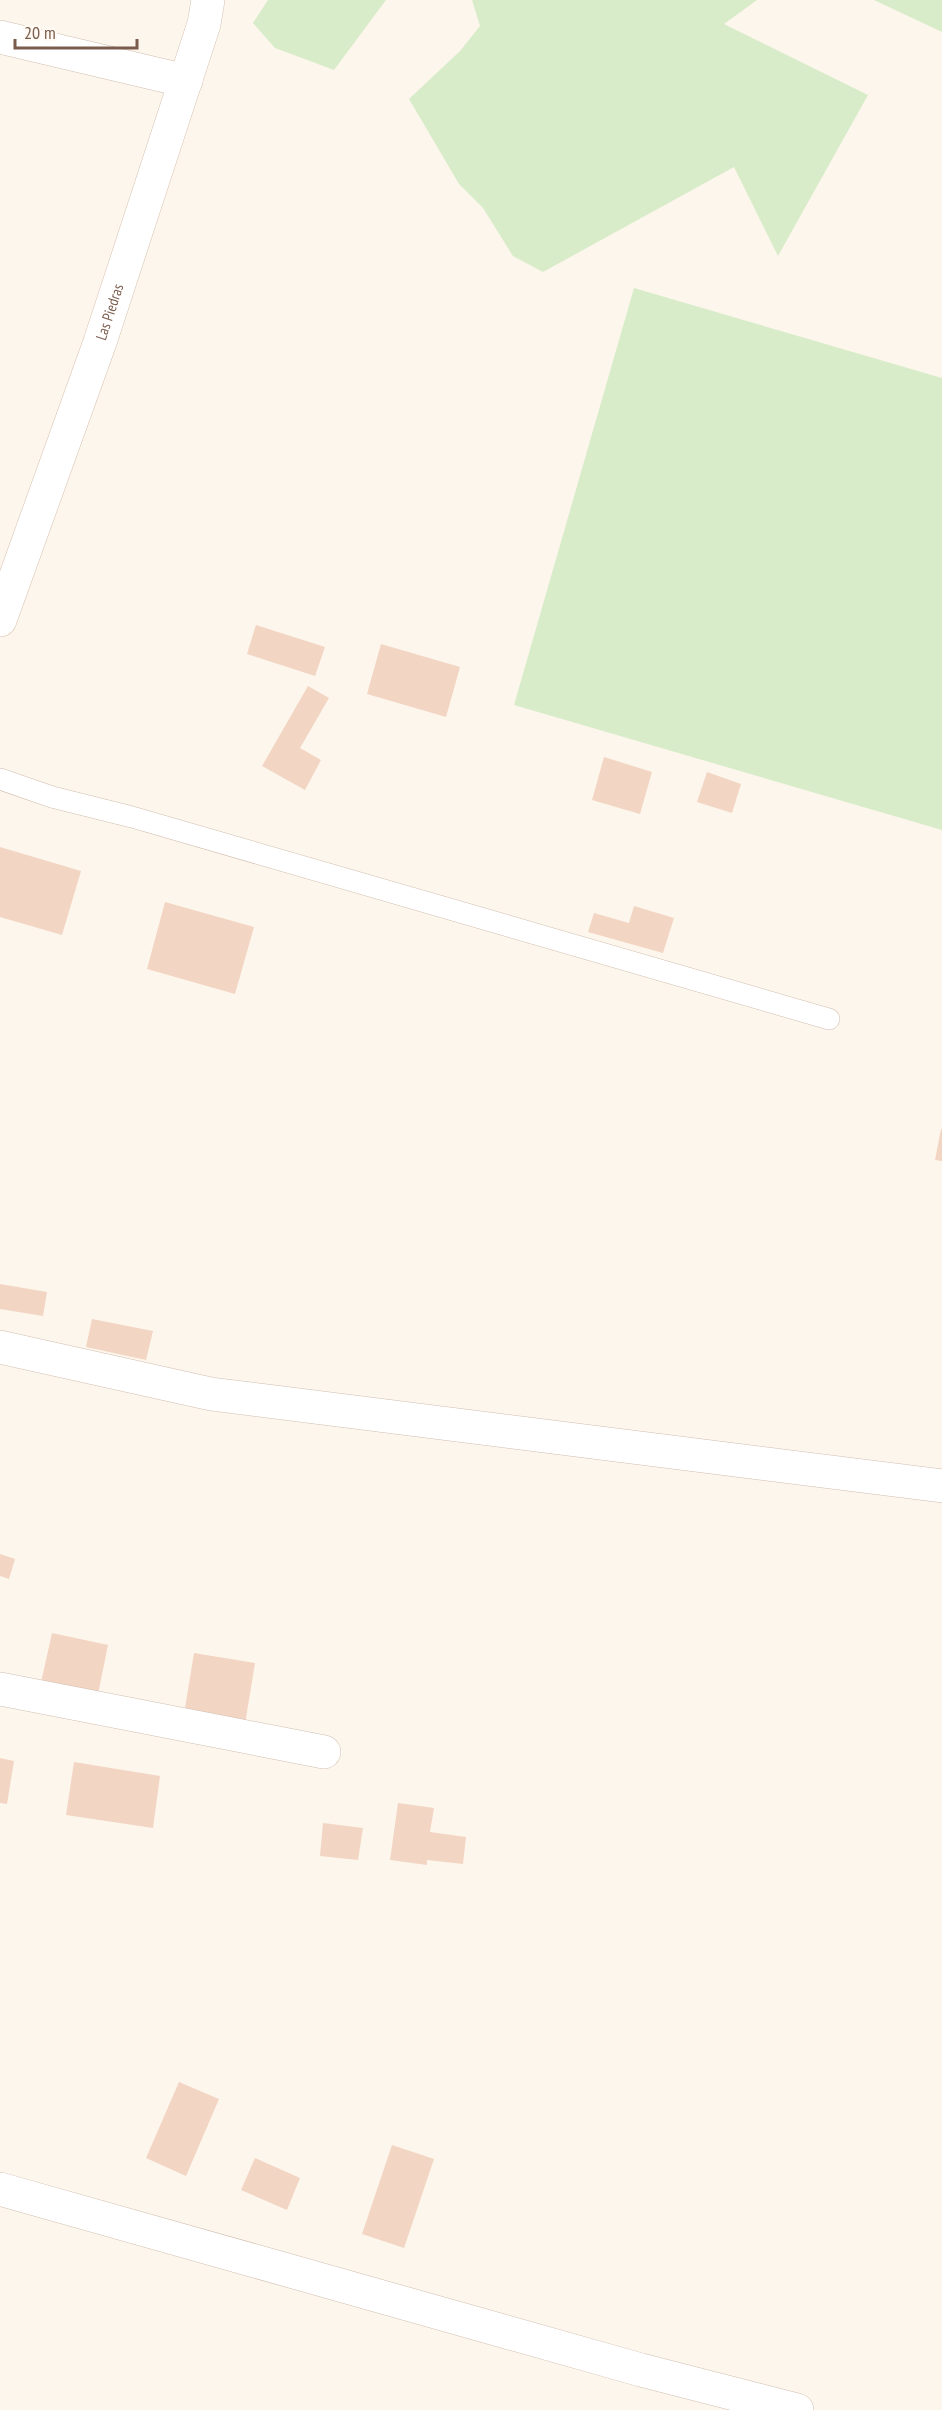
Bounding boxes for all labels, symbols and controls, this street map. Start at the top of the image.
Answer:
scale bar [15,12,136,50]
text: 20 m [24,21,56,44]
street label: Las Piedras [91,281,127,342]

